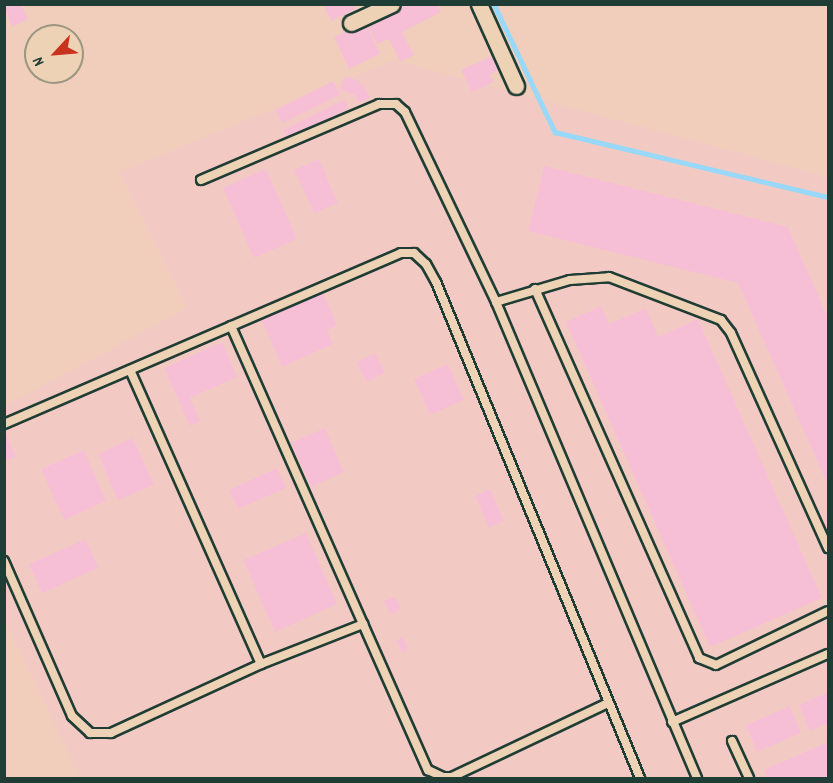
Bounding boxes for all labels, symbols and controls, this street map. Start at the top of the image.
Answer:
north arrow [24,24,84,84]
text: N [27,53,51,70]

